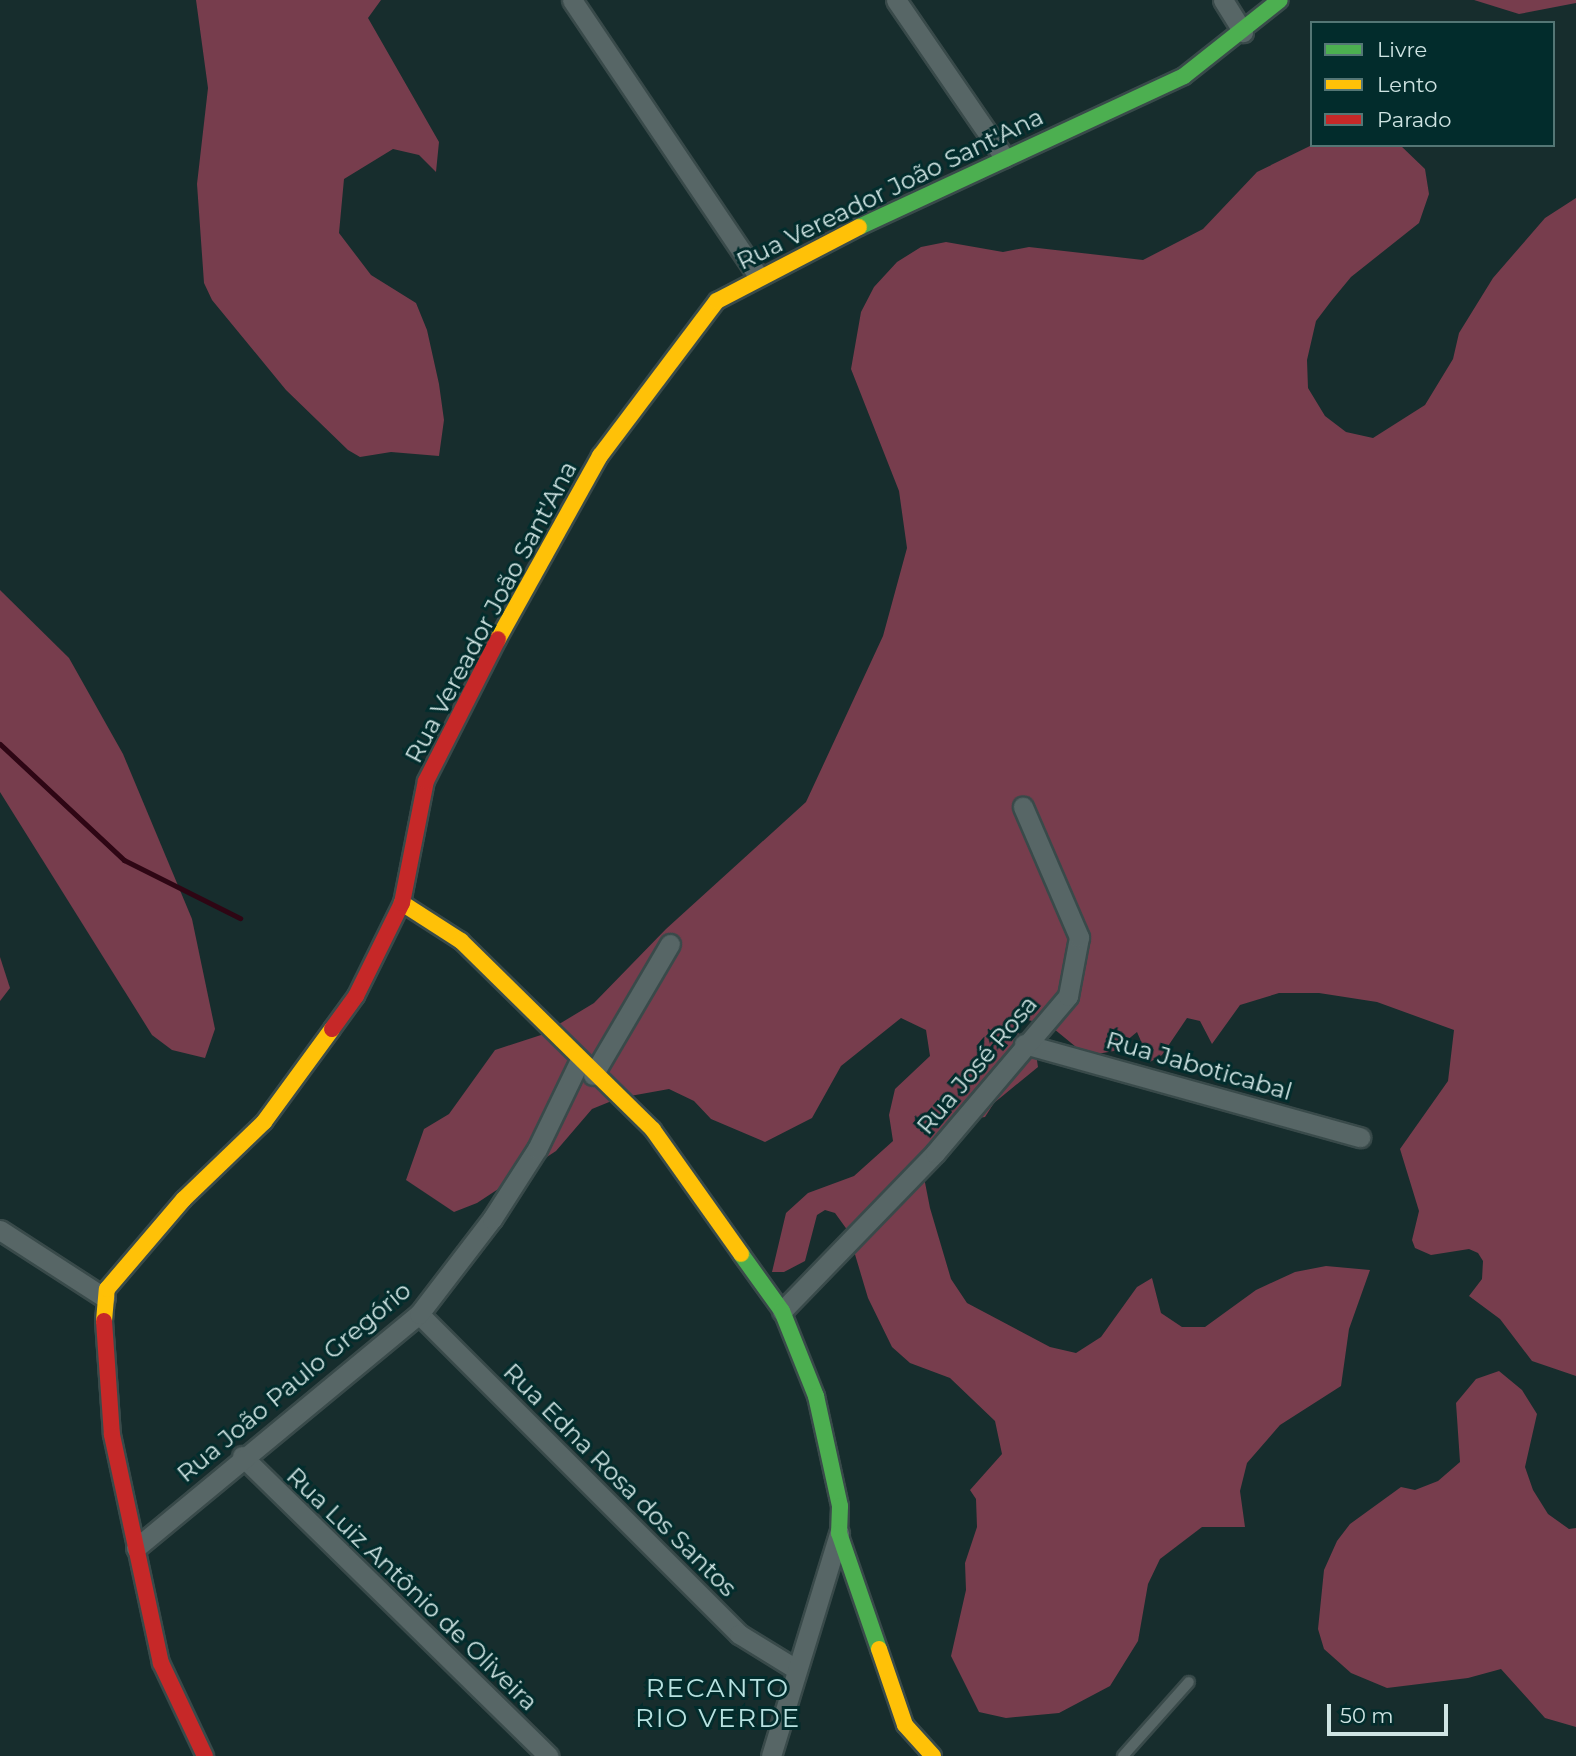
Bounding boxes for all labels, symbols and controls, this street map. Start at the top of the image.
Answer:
legend [1310,21,1555,147]
text: Livre [1377,37,1427,62]
text: Lento [1377,72,1437,97]
street label: Rua Vereador João Sant'Ana [732,102,1048,276]
text: Parado [1377,107,1452,132]
street label: Rua Vereador João Sant'Ana [399,456,583,768]
street label: Rua José Rosa [911,990,1043,1140]
street label: Rua Jaboticabal [1103,1026,1295,1106]
street label: Rua João Paulo Gregório [171,1276,417,1488]
street label: Rua Edna Rosa dos Santos [497,1357,743,1603]
street label: Rua Luiz Antônio de Oliveira [281,1461,543,1717]
district label: RECANTO RIO VERDE [636,1673,800,1734]
scale bar [1331,1690,1452,1734]
text: 50 m [1340,1703,1394,1728]

